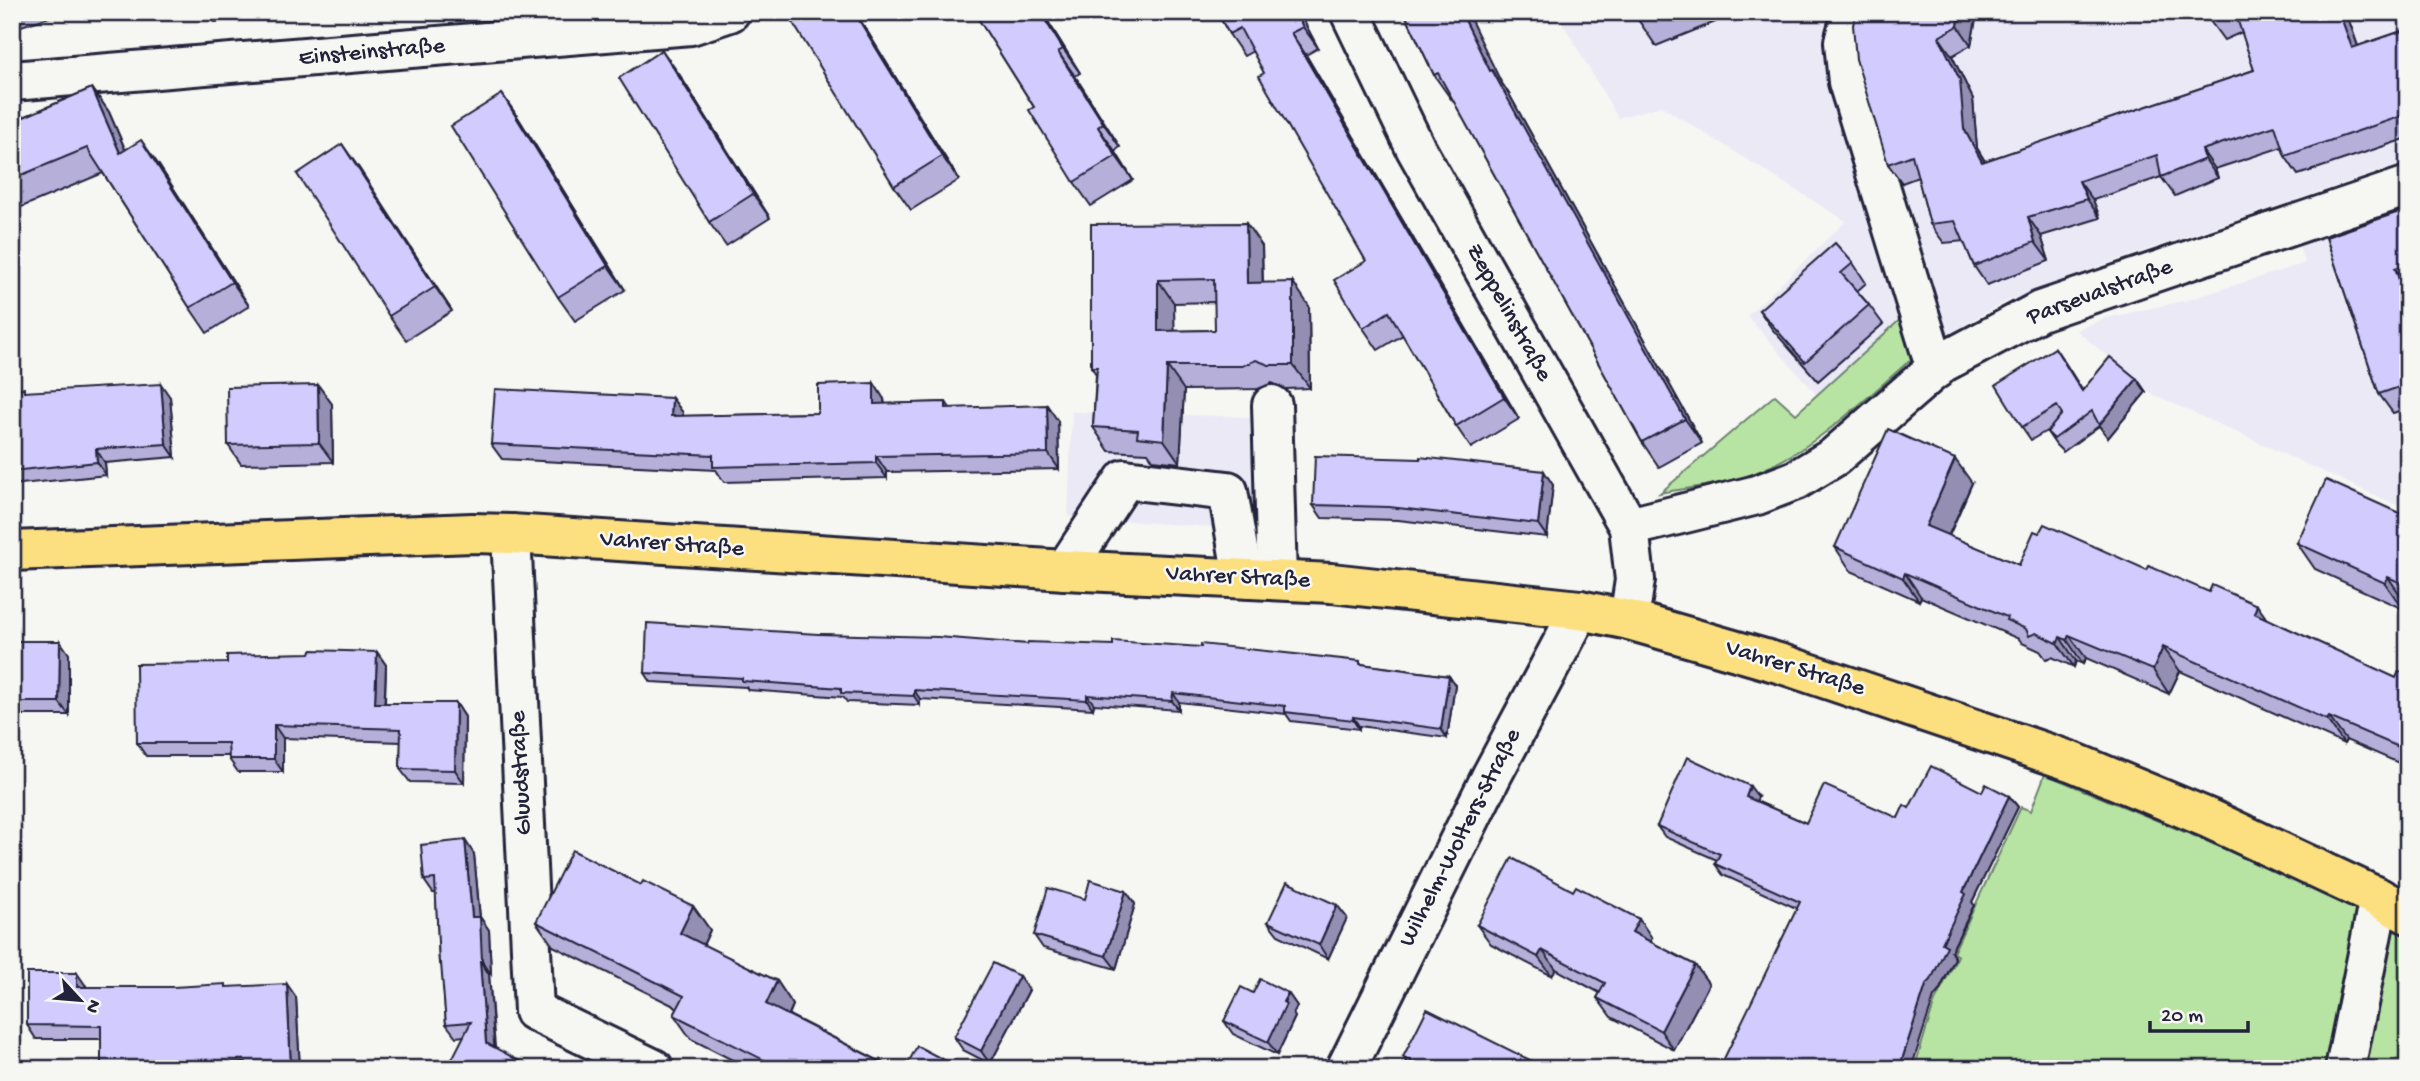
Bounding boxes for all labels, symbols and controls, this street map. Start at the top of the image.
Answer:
street label: Einsteinstraße [298,32,447,74]
street label: Zeppelinstraße [1458,239,1558,388]
street label: Parsevalstraße [2022,253,2177,333]
street label: Vahrer Straße [598,525,746,565]
street label: Vahrer Straße [1164,560,1311,596]
street label: Vahrer Straße [1721,634,1869,704]
street label: Gluudstraße [504,709,540,836]
street label: Wilhelm-Wolters-Straße [1393,724,1529,952]
north arrow [46,965,116,1036]
scale bar [2150,990,2248,1034]
text: N [79,995,105,1017]
text: 20 m [2161,1005,2203,1030]

